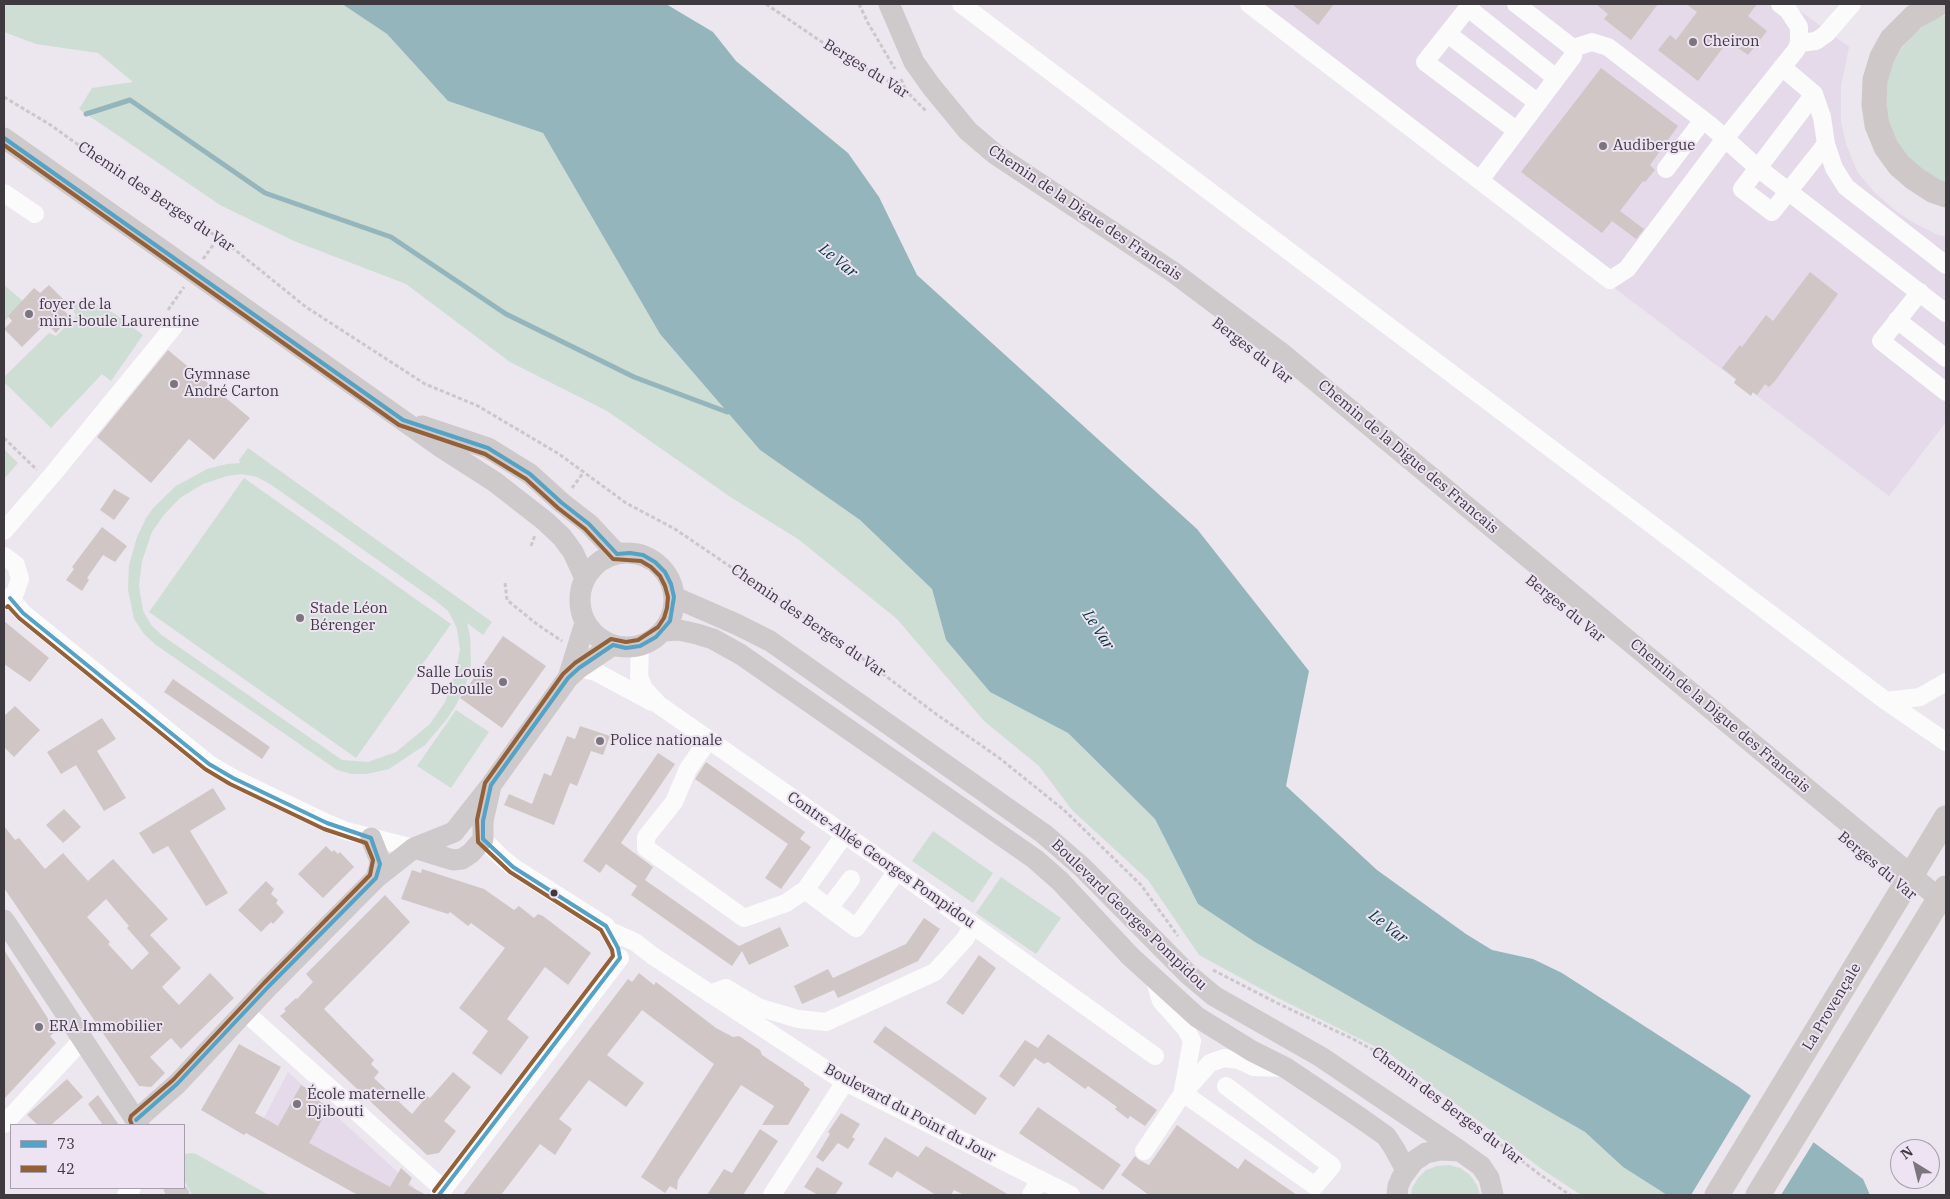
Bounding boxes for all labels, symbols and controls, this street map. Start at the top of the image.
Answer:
place label: Cheiron [1703,33,1760,51]
street label: Berges du Var [820,36,912,102]
marker: Cheiron [1687,36,1699,48]
place label: Audibergue [1613,137,1695,155]
street label: Chemin des Berges du Var [74,138,238,256]
marker: Audibergue [1597,140,1609,152]
street label: Chemin de la Digue des Francais [985,141,1185,285]
water label: Le Var [815,240,861,282]
place label: foyer de la mini-boule Laurentine [39,296,199,331]
marker: foyer de la mini-boule Laurentine [23,308,35,320]
street label: Berges du Var [1208,314,1296,388]
place label: Gymnase André Carton [184,366,279,401]
street label: Chemin de la Digue des Francais [1314,376,1502,538]
marker: Gymnase André Carton [168,378,180,390]
street label: Chemin des Berges du Var [727,561,889,681]
street label: Berges du Var [1522,571,1608,647]
place label: Stade Léon Bérenger [310,600,388,635]
water label: Le Var [1078,606,1118,654]
marker: Stade Léon Bérenger [294,612,306,624]
street label: Chemin de la Digue des Francais [1626,635,1814,797]
place label: Salle Louis Deboulle [417,664,493,699]
marker: Salle Louis Deboulle [497,676,509,688]
place label: Police nationale [610,732,722,750]
marker: Police nationale [594,735,606,747]
street label: Contre-Allée Georges Pompidou [783,788,979,932]
street label: Berges du Var [1834,828,1920,904]
street label: Boulevard Georges Pompidou [1048,836,1210,994]
unlabelled marker [549,888,559,898]
water label: Le Var [1365,906,1411,948]
street label: La Provençale [1799,960,1865,1054]
place label: ERA Immobilier [49,1018,162,1036]
marker: ERA Immobilier [33,1021,45,1033]
street label: Chemin des Berges du Var [1368,1043,1526,1169]
street label: Boulevard du Point du Jour [821,1060,999,1166]
place label: École maternelle Djibouti [307,1086,426,1121]
marker: École maternelle Djibouti [291,1098,303,1110]
legend [10,1124,185,1189]
text: 73 [57,1134,75,1153]
north arrow [1890,1139,1940,1189]
text: N [1897,1142,1917,1163]
text: 42 [57,1159,75,1178]

